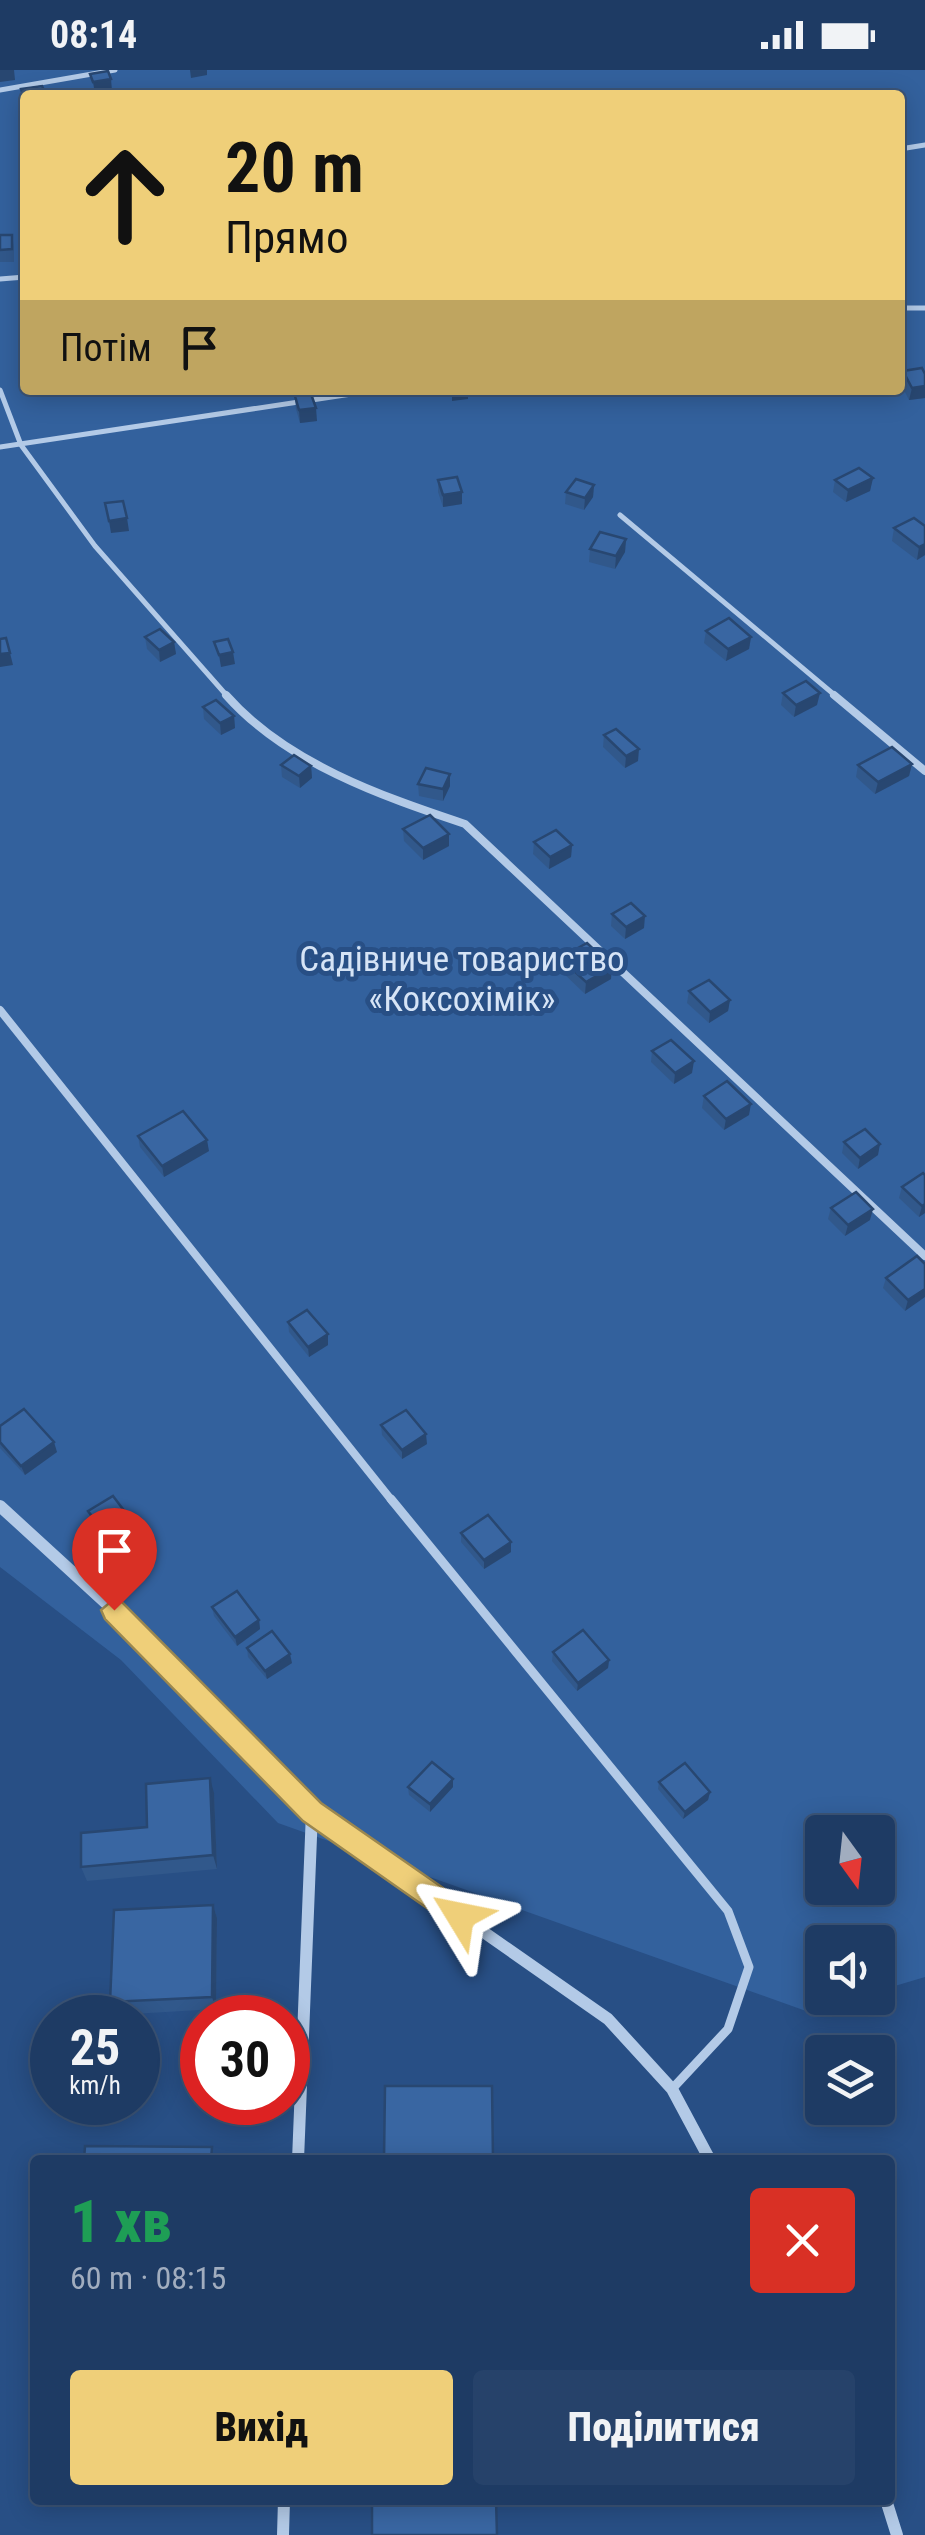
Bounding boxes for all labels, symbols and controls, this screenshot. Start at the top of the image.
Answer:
text: 08:14 [50,13,137,57]
text: 20 m [225,127,364,209]
icon: ahead [60,130,190,260]
text: Прямо [225,211,349,264]
icon: arrive [172,320,227,375]
text: Потім [60,326,152,370]
park label: Садівниче товариство «Коксохімік» [299,939,625,1020]
pin [72,1508,157,1611]
icon: arrive [87,1523,142,1578]
north arrow [805,1815,895,1905]
map controls [805,1815,895,2125]
position arrow [408,1864,512,1968]
button: sound [805,1925,895,2015]
speed limit sign: 30 [180,1995,310,2125]
text: 25 [70,2019,120,2077]
button: layers [805,2035,895,2125]
text: km/h [69,2071,121,2100]
text: 1 хв [70,2186,171,2257]
button: close [750,2188,855,2293]
text: 60 m · 08:15 [70,2259,226,2297]
button: Вихід [70,2370,453,2485]
button: Поділитися [473,2370,855,2485]

